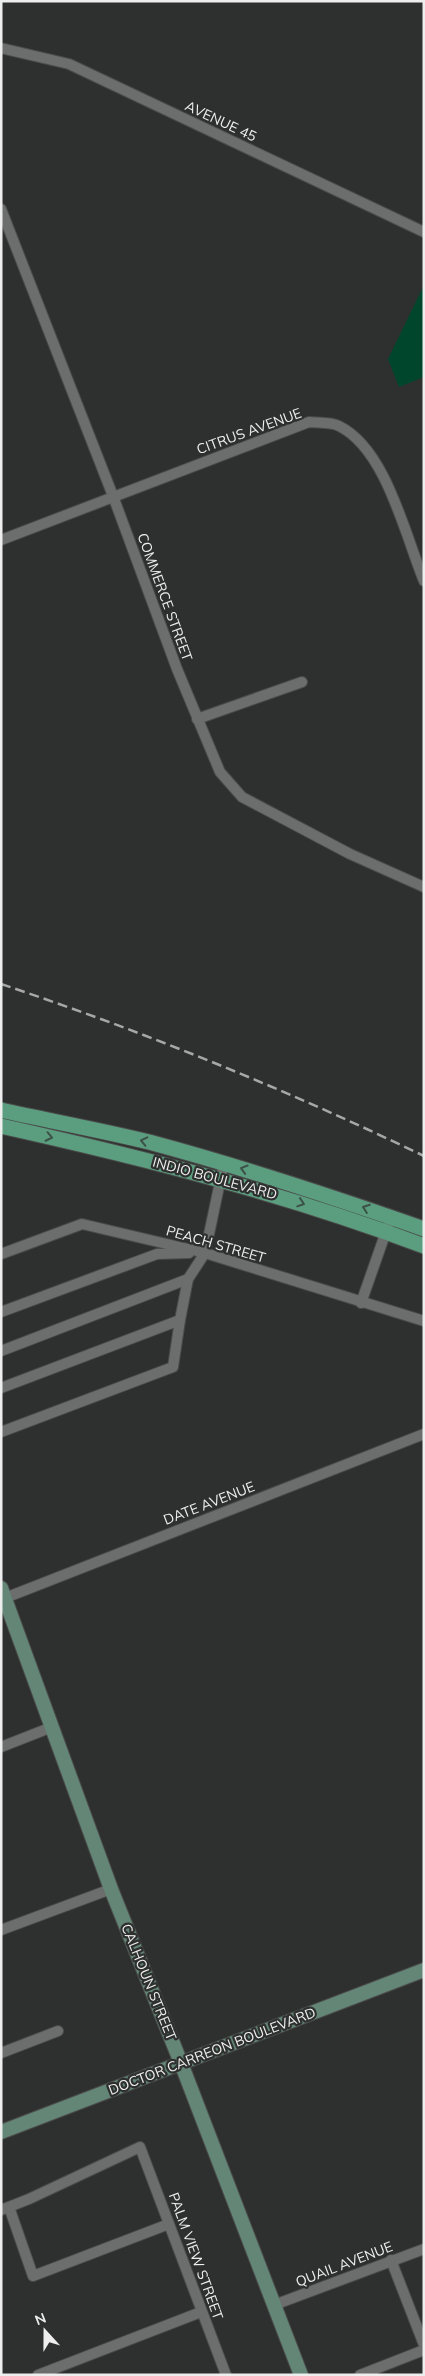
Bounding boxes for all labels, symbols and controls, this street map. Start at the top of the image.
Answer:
street label: AVENUE 45 [182,97,260,145]
street label: CITRUS AVENUE [194,404,304,458]
street label: COMMERCE STREET [133,531,197,664]
one-way arrow [44,1131,53,1142]
one-way arrow [140,1136,149,1147]
street label: INDIO BOULEVARD [151,1153,279,1203]
one-way arrow [240,1165,248,1175]
one-way arrow [296,1197,304,1207]
one-way arrow [362,1204,371,1214]
street label: PEACH STREET [164,1221,268,1267]
street label: DATE AVENUE [161,1477,257,1529]
street label: CALHOUN STREET [117,1921,181,2044]
street label: DOCTOR CARREON BOULEVARD [106,2003,318,2099]
street label: PALM VIEW STREET [165,2190,228,2322]
street label: QUAIL AVENUE [293,2237,395,2291]
north arrow [20,2306,70,2356]
text: N [32,2309,49,2329]

